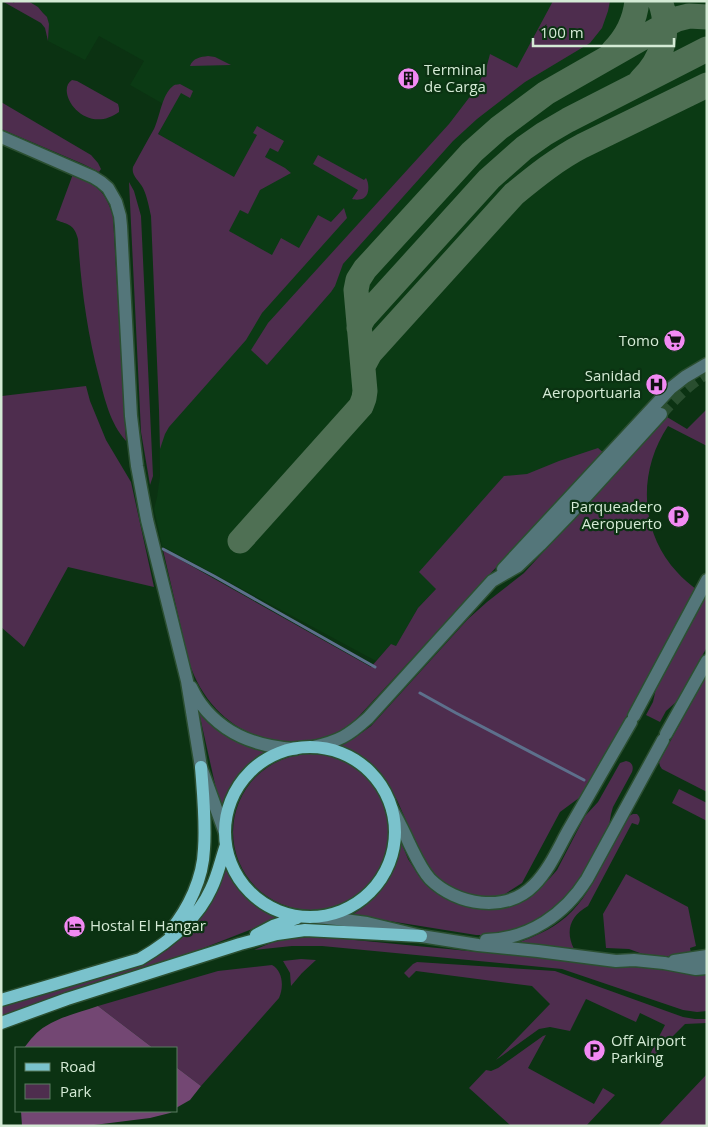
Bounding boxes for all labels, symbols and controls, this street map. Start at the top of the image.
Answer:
scale bar [533,15,674,47]
text: 100 m [540,22,584,42]
place label: Terminal de Carga [424,59,486,96]
building icon: Terminal de Carga [396,67,420,91]
supermarket icon: Tomo [663,329,687,353]
place label: Tomo [619,330,659,350]
place label: Sanidad Aeroportuaria [542,365,641,402]
hospital icon: Sanidad Aeroportuaria [645,373,669,397]
place label: Parqueadero Aeropuerto [571,496,662,533]
parking icon: Parqueadero Aeropuerto [666,504,690,528]
hotel icon: Hostal El Hangar [62,914,86,938]
place label: Hostal El Hangar [90,915,206,935]
place label: Off Airport Parking [611,1030,686,1067]
parking icon: Off Airport Parking [583,1038,607,1062]
legend [15,1047,178,1112]
text: Road [60,1056,96,1076]
text: Park [60,1081,91,1101]

